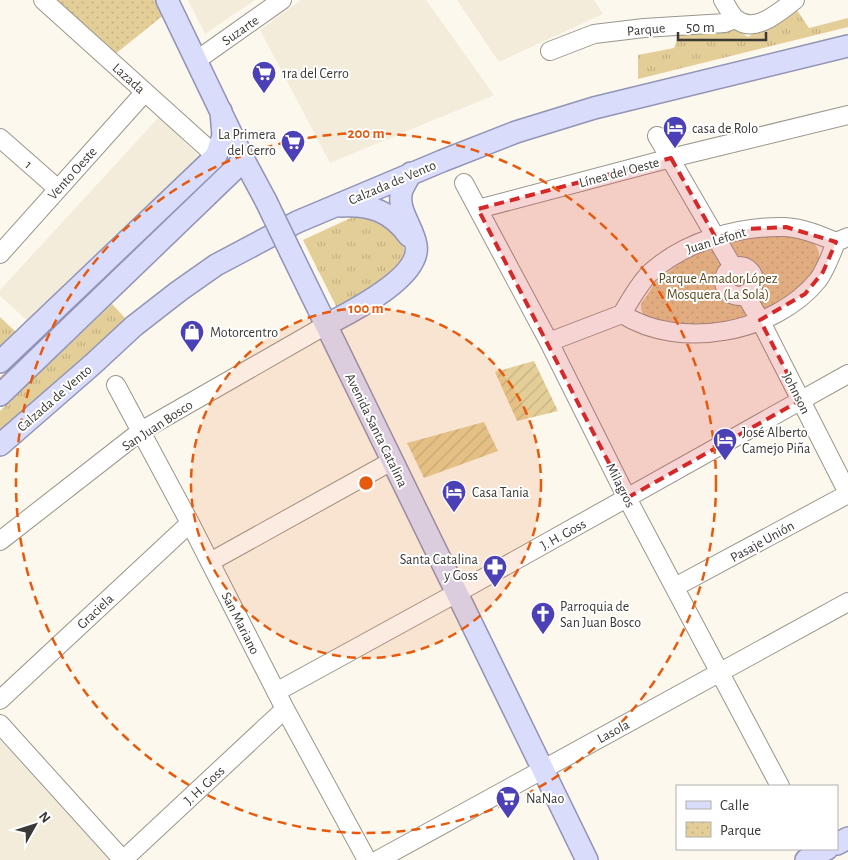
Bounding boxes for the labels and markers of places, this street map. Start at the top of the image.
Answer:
supermarket icon: 1ra del Cerro [251,60,277,94]
place label: 1ra del Cerro [282,67,349,81]
hotel icon: casa de Rolo [662,115,688,149]
place label: casa de Rolo [692,122,758,136]
place label: La Primera del Cerro [218,128,277,158]
supermarket icon: La Primera del Cerro [280,129,306,163]
shop icon: Motorcentro [179,319,205,353]
place label: Motorcentro [210,326,278,340]
place label: José Alberto Camejo Piña [742,426,811,456]
hotel icon: José Alberto Camejo Piña [712,427,738,461]
centre of rings [357,474,375,492]
hotel icon: Casa Tania [441,479,467,513]
place label: Casa Tania [472,486,530,500]
place label: Santa Catalina y Goss [400,553,479,583]
pharmacy icon: Santa Catalina y Goss [482,554,508,588]
place label: Parroquia de San Juan Bosco [560,600,641,630]
church icon: Parroquia de San Juan Bosco [530,601,556,635]
supermarket icon: NaNao [495,785,521,819]
place label: NaNao [526,792,564,806]

